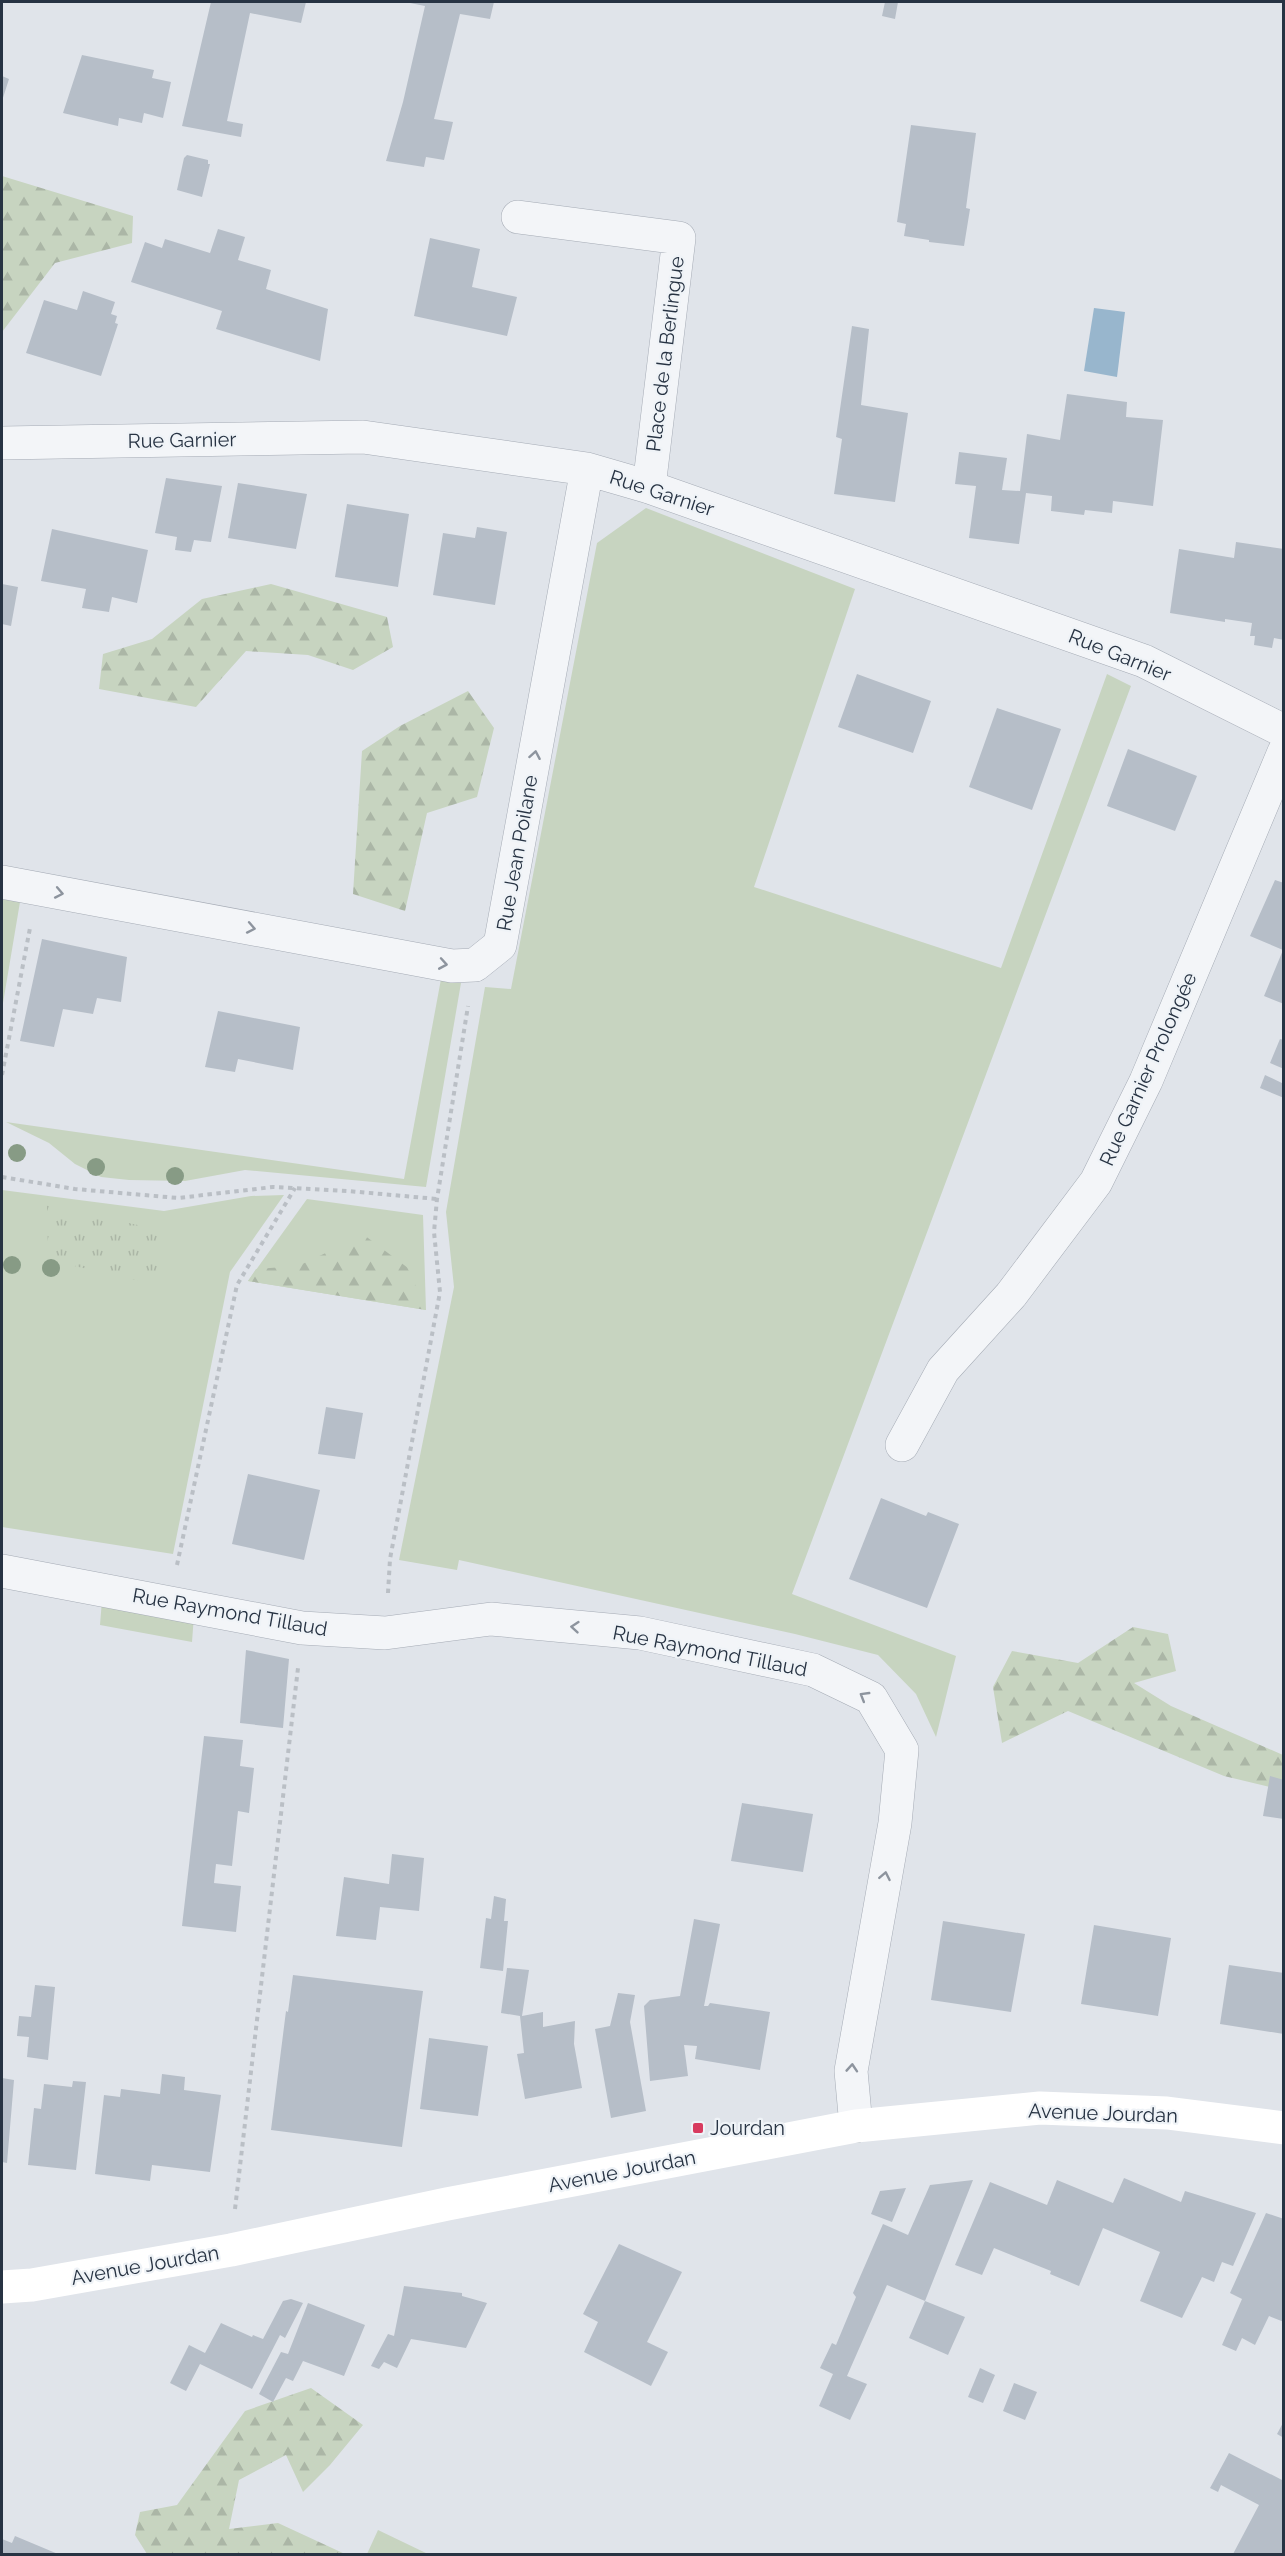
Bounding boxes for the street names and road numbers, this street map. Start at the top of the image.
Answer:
street label: Place de la Berlingue [641,255,689,453]
street label: Rue Garnier [127,427,237,453]
street label: Rue Garnier [607,465,717,521]
street label: Rue Garnier [1065,624,1175,686]
street label: Rue Jean Poilane [491,773,543,933]
street label: Rue Garnier Prolongée [1094,968,1202,1169]
street label: Rue Raymond Tillaud [131,1583,329,1641]
street label: Rue Raymond Tillaud [611,1620,809,1682]
street label: Avenue Jourdan [1028,2098,1178,2128]
street label: Avenue Jourdan [546,2145,698,2197]
street label: Avenue Jourdan [69,2240,221,2290]

